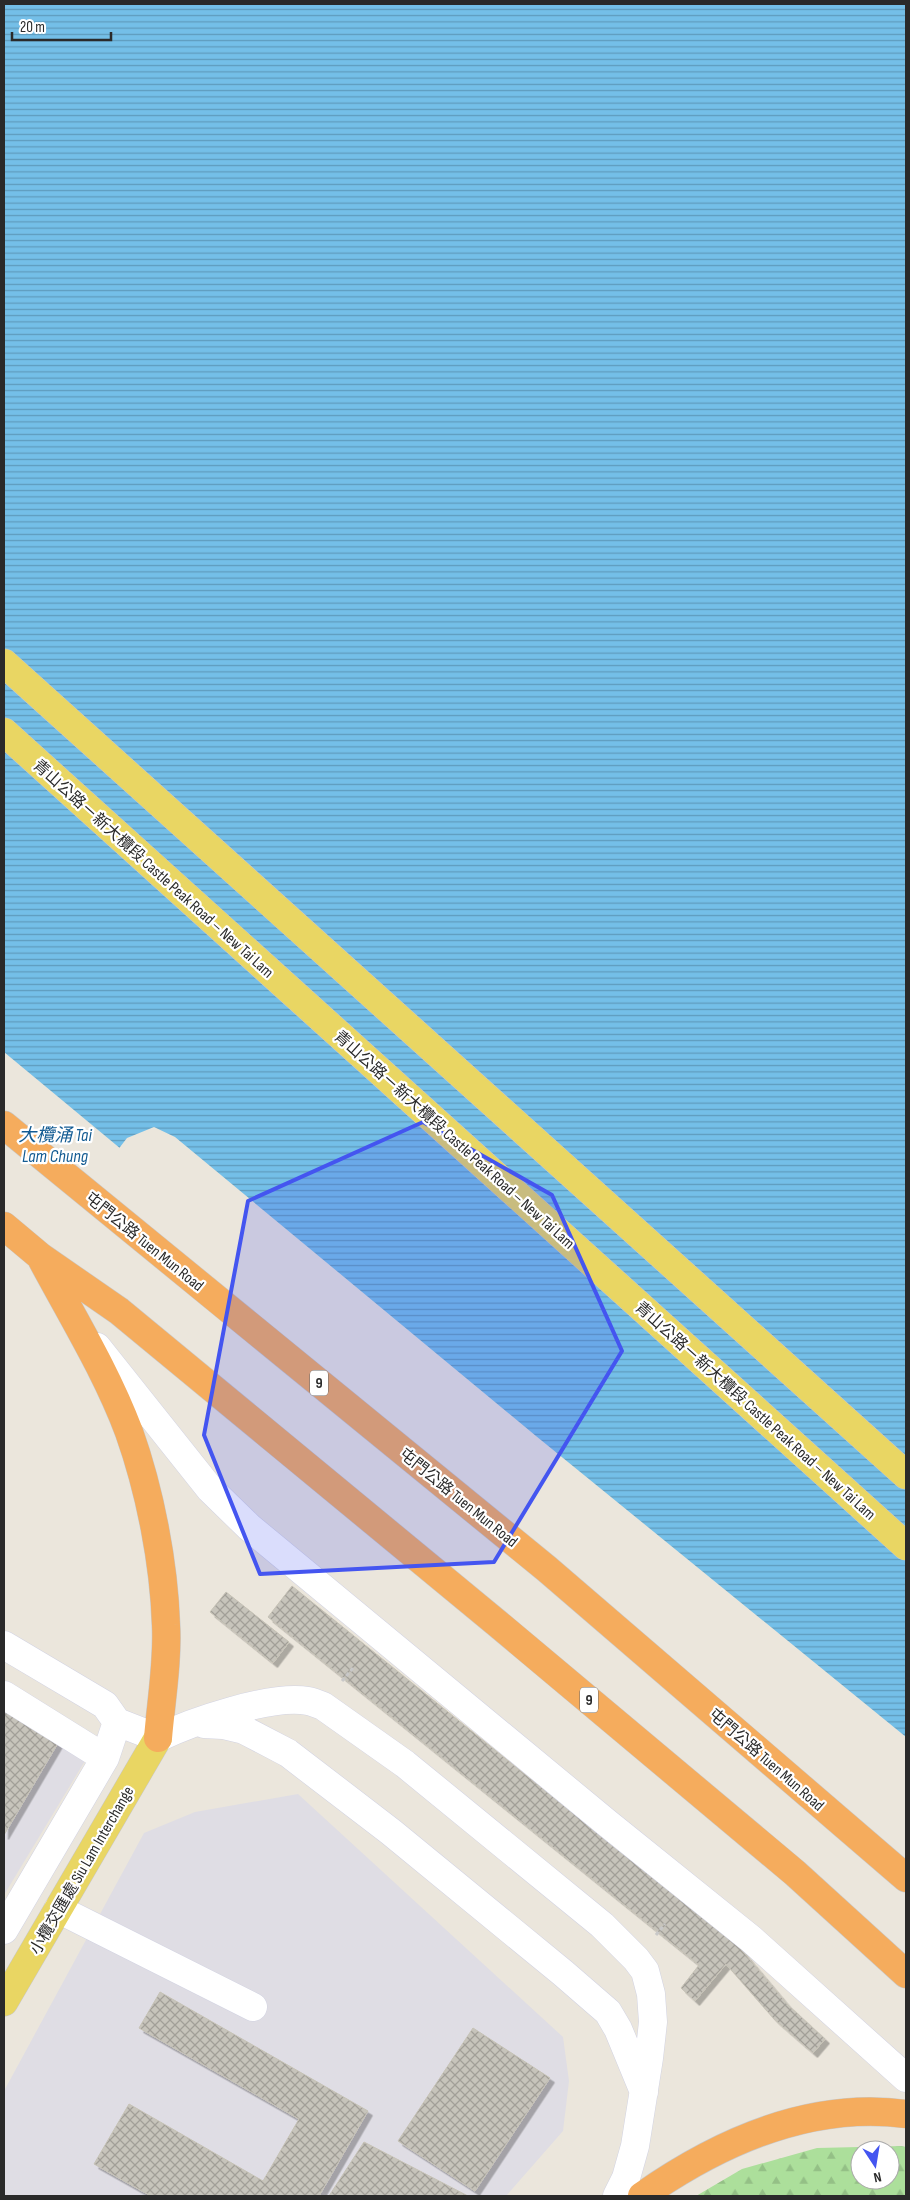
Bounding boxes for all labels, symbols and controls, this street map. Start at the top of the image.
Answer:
scale bar [12,10,111,42]
text: 20 m [20,18,45,37]
street label: 青山公路－新大欖段 Castle Peak Road – New Tai Lam [29,756,277,982]
street label: 青山公路－新大欖段 Castle Peak Road – New Tai Lam [330,1027,578,1253]
water label: 大欖涌 Tai Lam Chung [18,1125,92,1167]
street label: 屯門公路 Tuen Mun Road [81,1189,207,1296]
street label: 青山公路－新大欖段 Castle Peak Road – New Tai Lam [631,1298,879,1524]
road number: 9 [310,1370,328,1396]
street label: 屯門公路 Tuen Mun Road [395,1445,521,1552]
road number: 9 [580,1688,598,1712]
street label: 屯門公路 Tuen Mun Road [704,1705,828,1815]
street label: 小欖交匯處 Siu Lam Interchange [26,1783,138,1958]
north arrow [850,2140,900,2190]
text: N [872,2168,883,2186]

